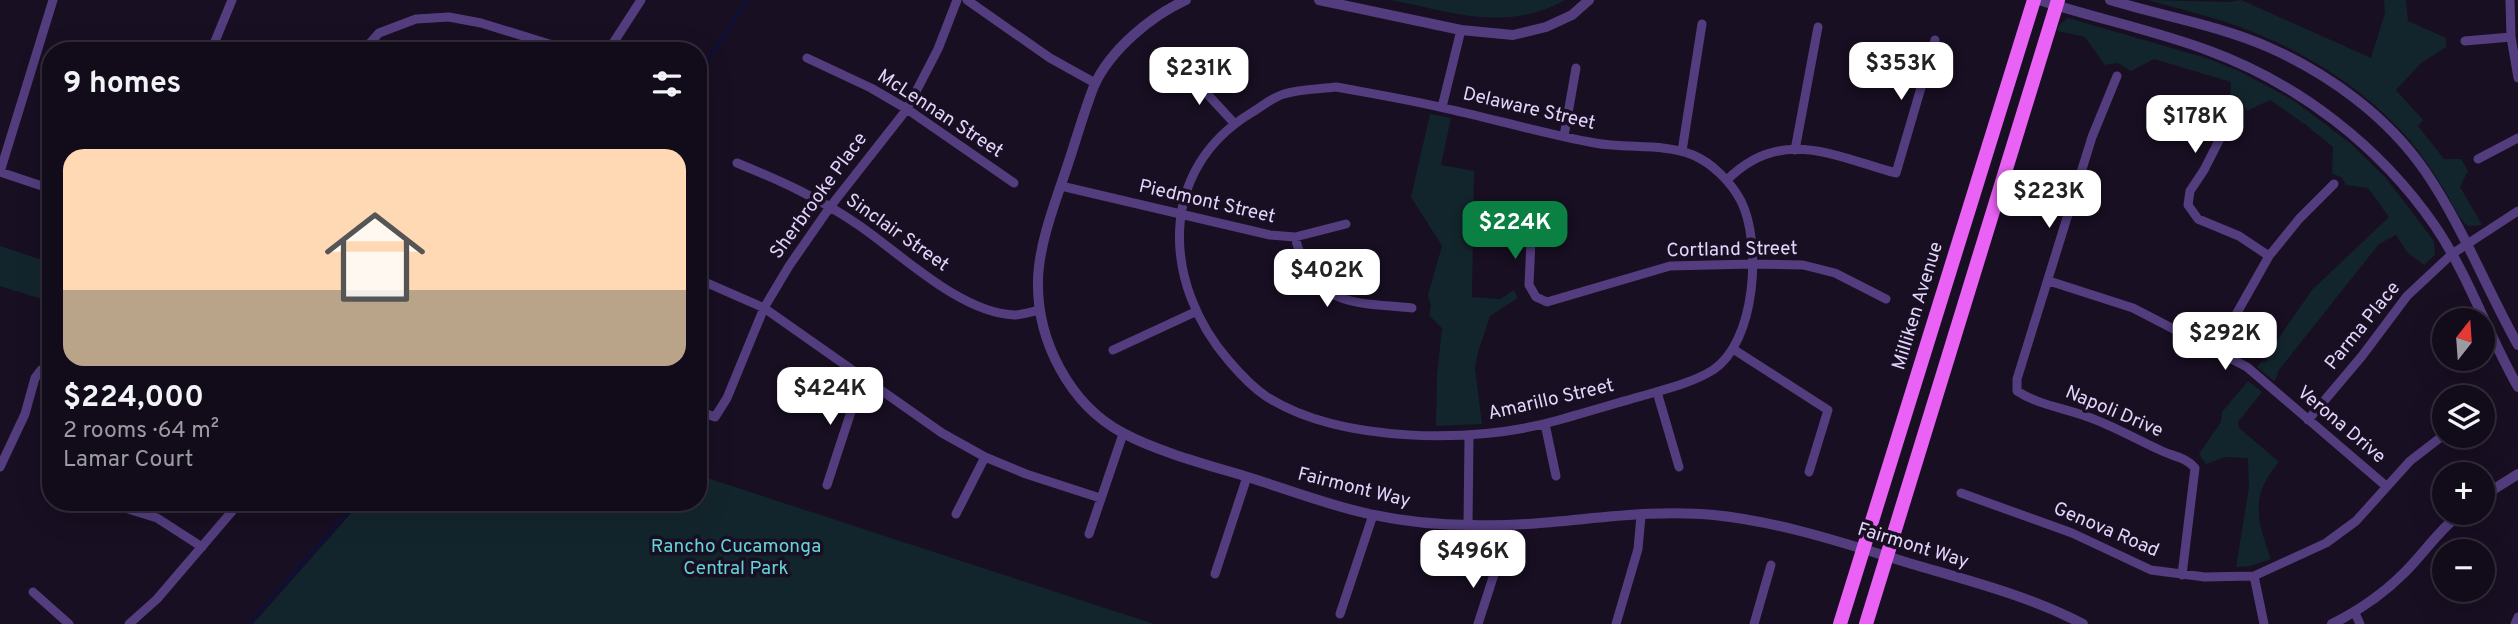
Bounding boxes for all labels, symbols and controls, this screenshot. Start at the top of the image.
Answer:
pin: $353K [1852,42,1950,102]
pin: $231K [1150,48,1248,107]
text: $353K [1865,50,1937,79]
text: $231K [1165,55,1233,84]
street label: McLennan Street [873,64,1007,164]
icon: filters [648,65,686,103]
text: 9 homes [63,66,181,103]
street label: Delaware Street [1460,82,1598,136]
pin: $178K [2146,96,2244,155]
text: $178K [2162,103,2228,132]
street label: Sherbrooke Place [765,128,873,264]
pin: $223K [2000,170,2098,230]
street label: Piedmont Street [1136,175,1278,229]
text: $223K [2013,178,2085,207]
street label: Sinclair Street [841,189,953,277]
icon: home [312,194,438,320]
pin: $224K [1466,202,1564,261]
text: $224K [1478,209,1552,238]
street label: Cortland Street [1666,237,1798,263]
street label: Milliken Avenue [1887,239,1949,373]
pin: $402K [1278,250,1376,309]
text: $402K [1290,257,1364,286]
street label: Parma Place [2320,277,2406,375]
north arrow [2432,308,2496,371]
map controls [2432,308,2495,602]
pin: $292K [2176,312,2274,372]
text: $292K [2189,320,2261,349]
pin: $424K [781,368,879,427]
street label: Amarillo Street [1486,374,1616,426]
text: $424K [793,375,867,404]
text: $224,000 [63,380,204,417]
street label: Napoli Drive [2061,381,2167,443]
street label: Verona Drive [2292,381,2390,469]
button: layers [2432,385,2495,448]
text: 2 rooms · 64 m² [63,417,219,446]
text: Lamar Court [63,446,194,475]
street label: Fairmont Way [1295,462,1413,514]
button: + [2432,462,2495,525]
street label: Genova Road [2049,497,2163,563]
street label: Fairmont Way [1854,518,1972,574]
pin: $496K [1424,530,1522,590]
park label: Rancho Cucamonga Central Park [651,535,821,581]
text: $496K [1436,538,1510,567]
button: − [2432,539,2495,602]

